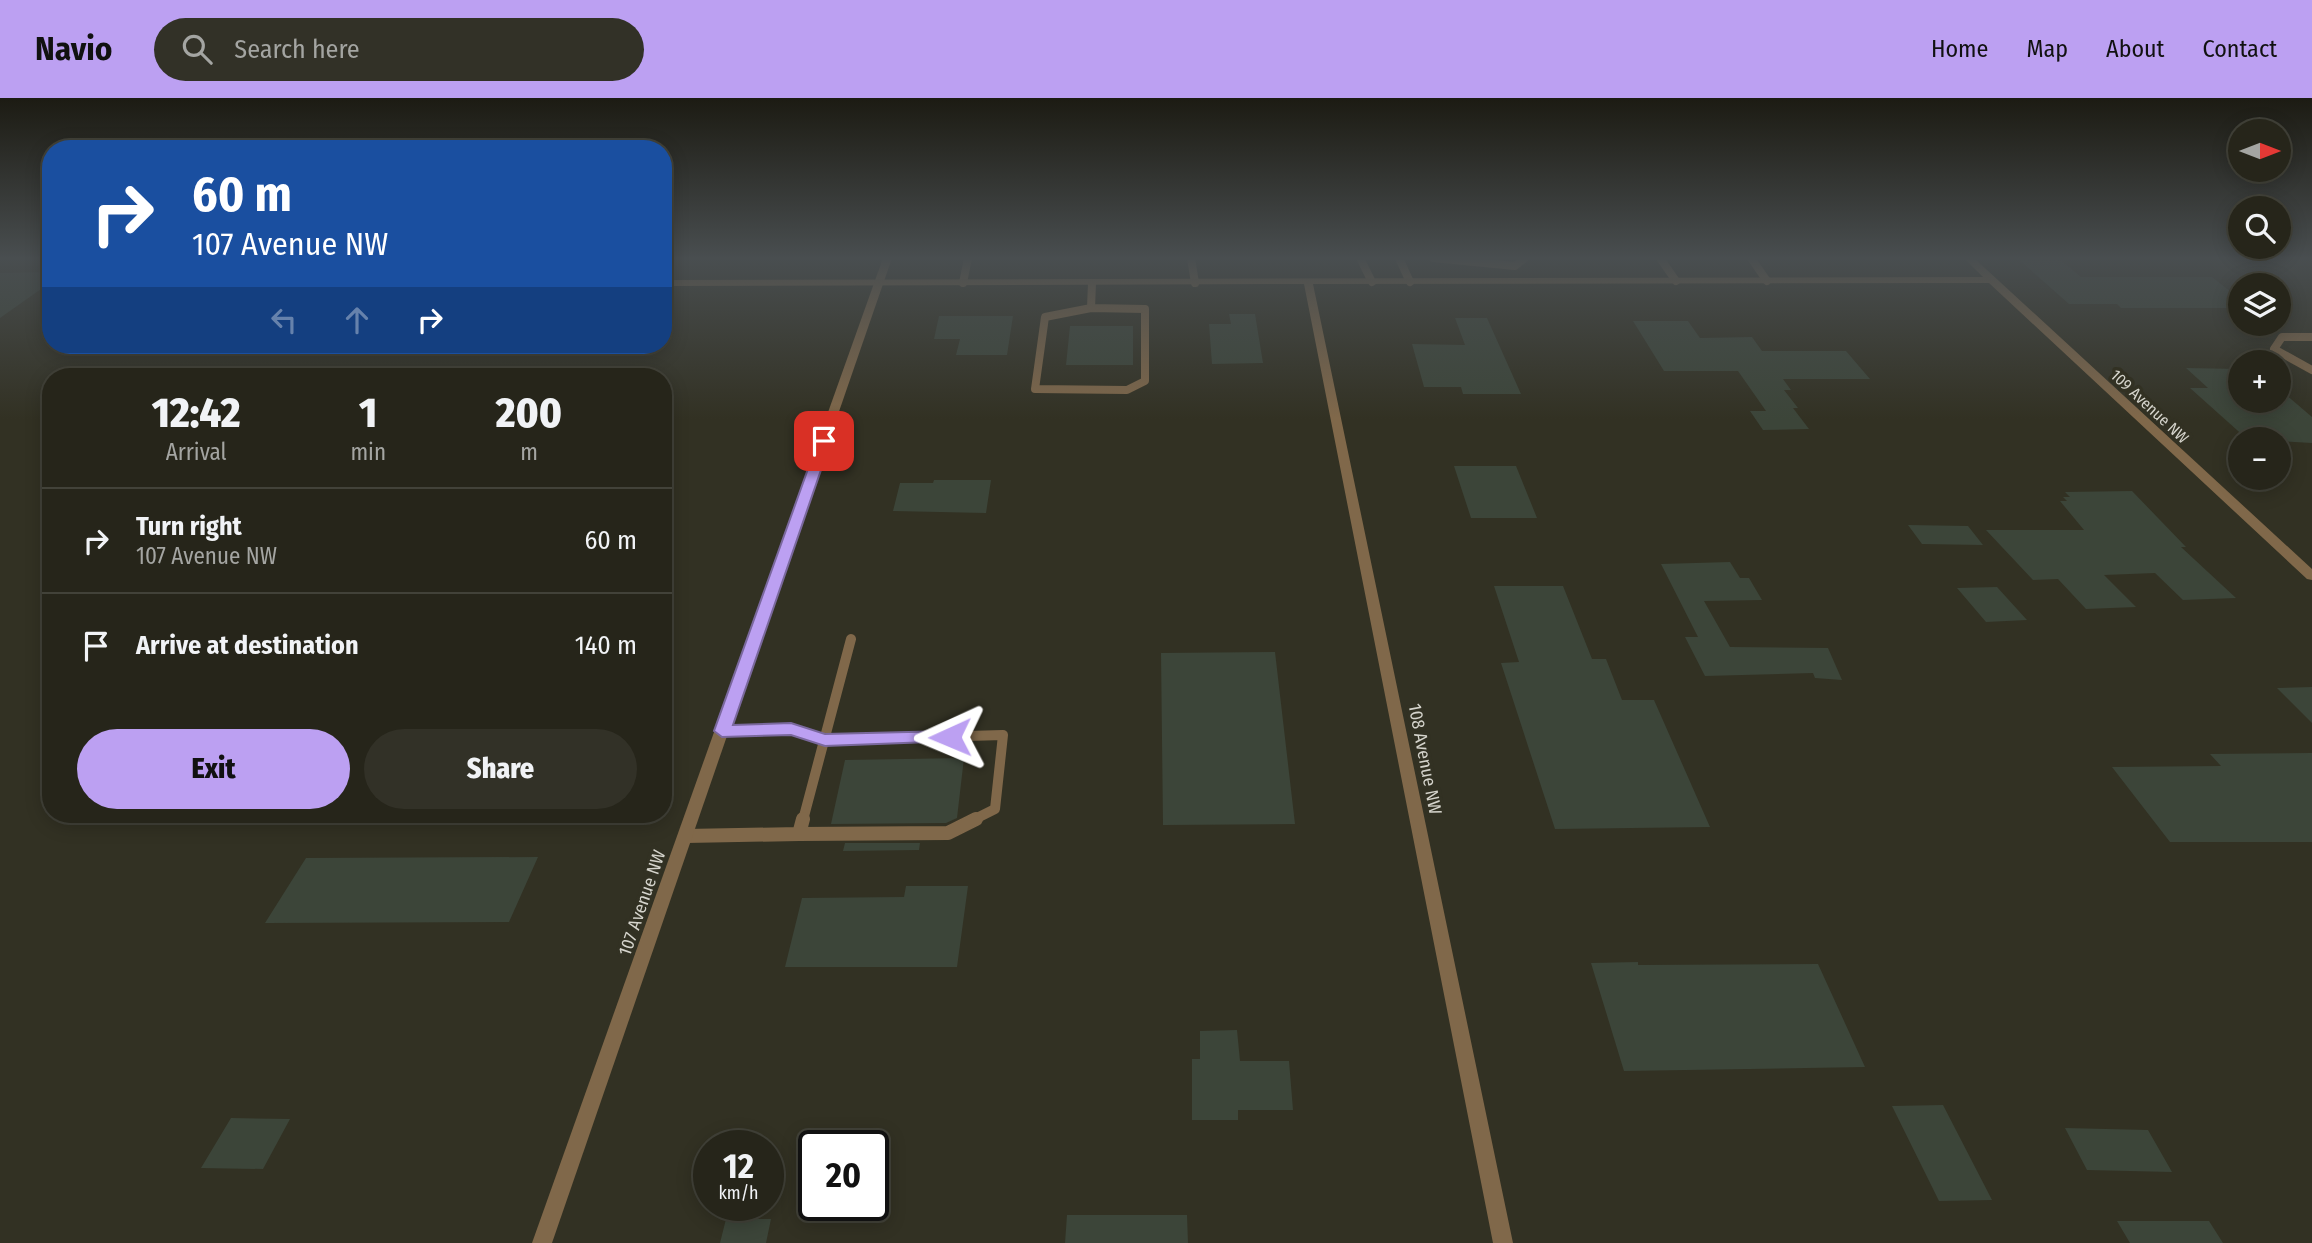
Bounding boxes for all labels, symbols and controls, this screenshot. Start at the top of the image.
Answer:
search box [154,18,644,81]
text: Navio [35,29,112,69]
icon: search [178,30,216,68]
text: Search here [234,34,360,65]
text: Home [1931,35,1988,63]
text: Map [2026,35,2068,63]
text: About [2106,35,2164,63]
text: Contact [2202,35,2277,63]
north arrow [2228,119,2291,182]
map controls [2228,119,2291,490]
text: 60 m [192,165,292,224]
icon: right [77,168,168,259]
button: search [2228,196,2291,259]
text: 107 Avenue NW [192,225,388,263]
button: layers [2228,273,2291,336]
icon: left [265,301,303,339]
icon: ahead [338,301,376,339]
icon: right [411,301,449,339]
button: + [2228,350,2291,413]
street label: 109 Avenue NW [2107,365,2193,447]
text: 12:42 [152,388,241,438]
text: 1 [359,388,377,438]
text: 200 [496,388,562,438]
pin [794,411,854,471]
icon: arrive [805,422,843,460]
button: − [2228,427,2291,490]
text: Arrival [166,438,227,466]
text: min [350,438,386,466]
text: m [520,438,538,466]
text: Turn right [136,511,242,542]
icon: right [77,522,115,560]
text: 60 m [584,525,637,556]
text: 107 Avenue NW [136,542,277,570]
icon: arrive [77,627,115,665]
text: Arrive at destination [136,630,359,661]
text: 140 m [575,630,637,661]
position arrow [913,700,987,774]
street label: 108 Avenue NW [1403,702,1447,817]
button: Exit [77,729,350,809]
button: Share [364,729,637,809]
street label: 107 Avenue NW [614,847,671,959]
speed limit sign: 20 [798,1130,889,1221]
text: 12 [723,1145,754,1187]
text: km/h [718,1182,759,1204]

